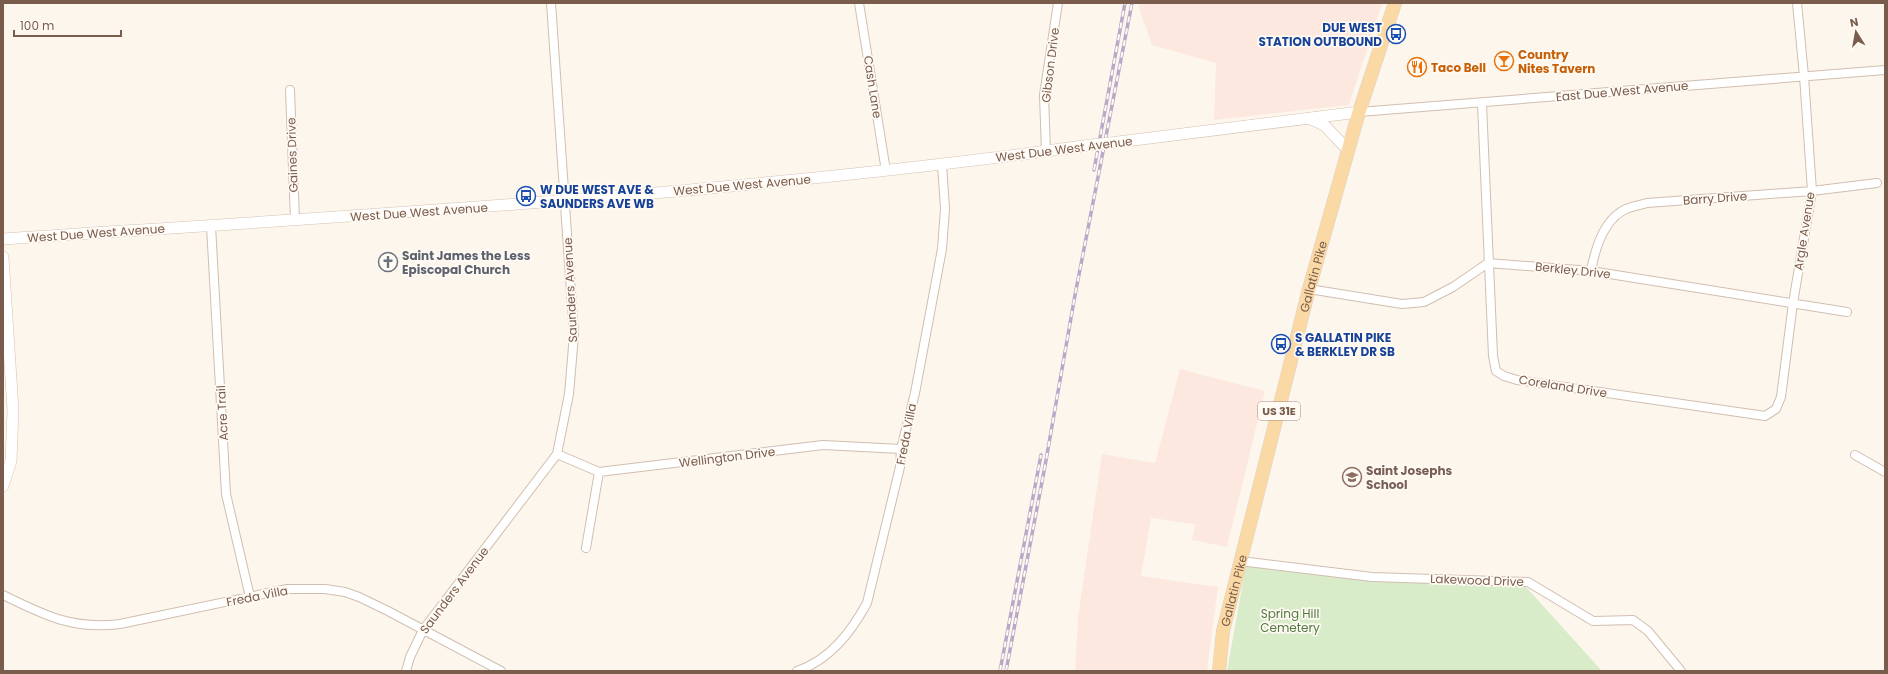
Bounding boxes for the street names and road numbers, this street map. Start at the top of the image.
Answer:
street label: Gibson Drive [1037,27,1063,103]
street label: Cash Lane [860,55,886,119]
street label: East Due West Avenue [1555,77,1689,105]
street label: Gaines Drive [282,117,302,193]
street label: West Due West Avenue [995,132,1133,166]
street label: West Due West Avenue [673,171,811,199]
street label: Barry Drive [1682,187,1748,209]
street label: Argle Avenue [1789,190,1819,272]
street label: West Due West Avenue [350,199,488,225]
street label: West Due West Avenue [27,220,165,246]
street label: Saunders Avenue [559,237,581,343]
street label: Gallatin Pike [1295,239,1331,314]
street label: Berkley Drive [1534,258,1612,282]
street label: Coreland Drive [1518,371,1608,401]
street label: Acre Trail [212,385,232,441]
street label: Freda Villa [892,402,920,466]
road number: US 31E [1258,402,1300,420]
street label: Wellington Drive [678,443,776,471]
street label: Saunders Avenue [416,543,492,637]
street label: Gallatin Pike [1216,553,1250,628]
street label: Lakewood Drive [1430,570,1524,590]
street label: Freda Villa [225,582,289,610]

